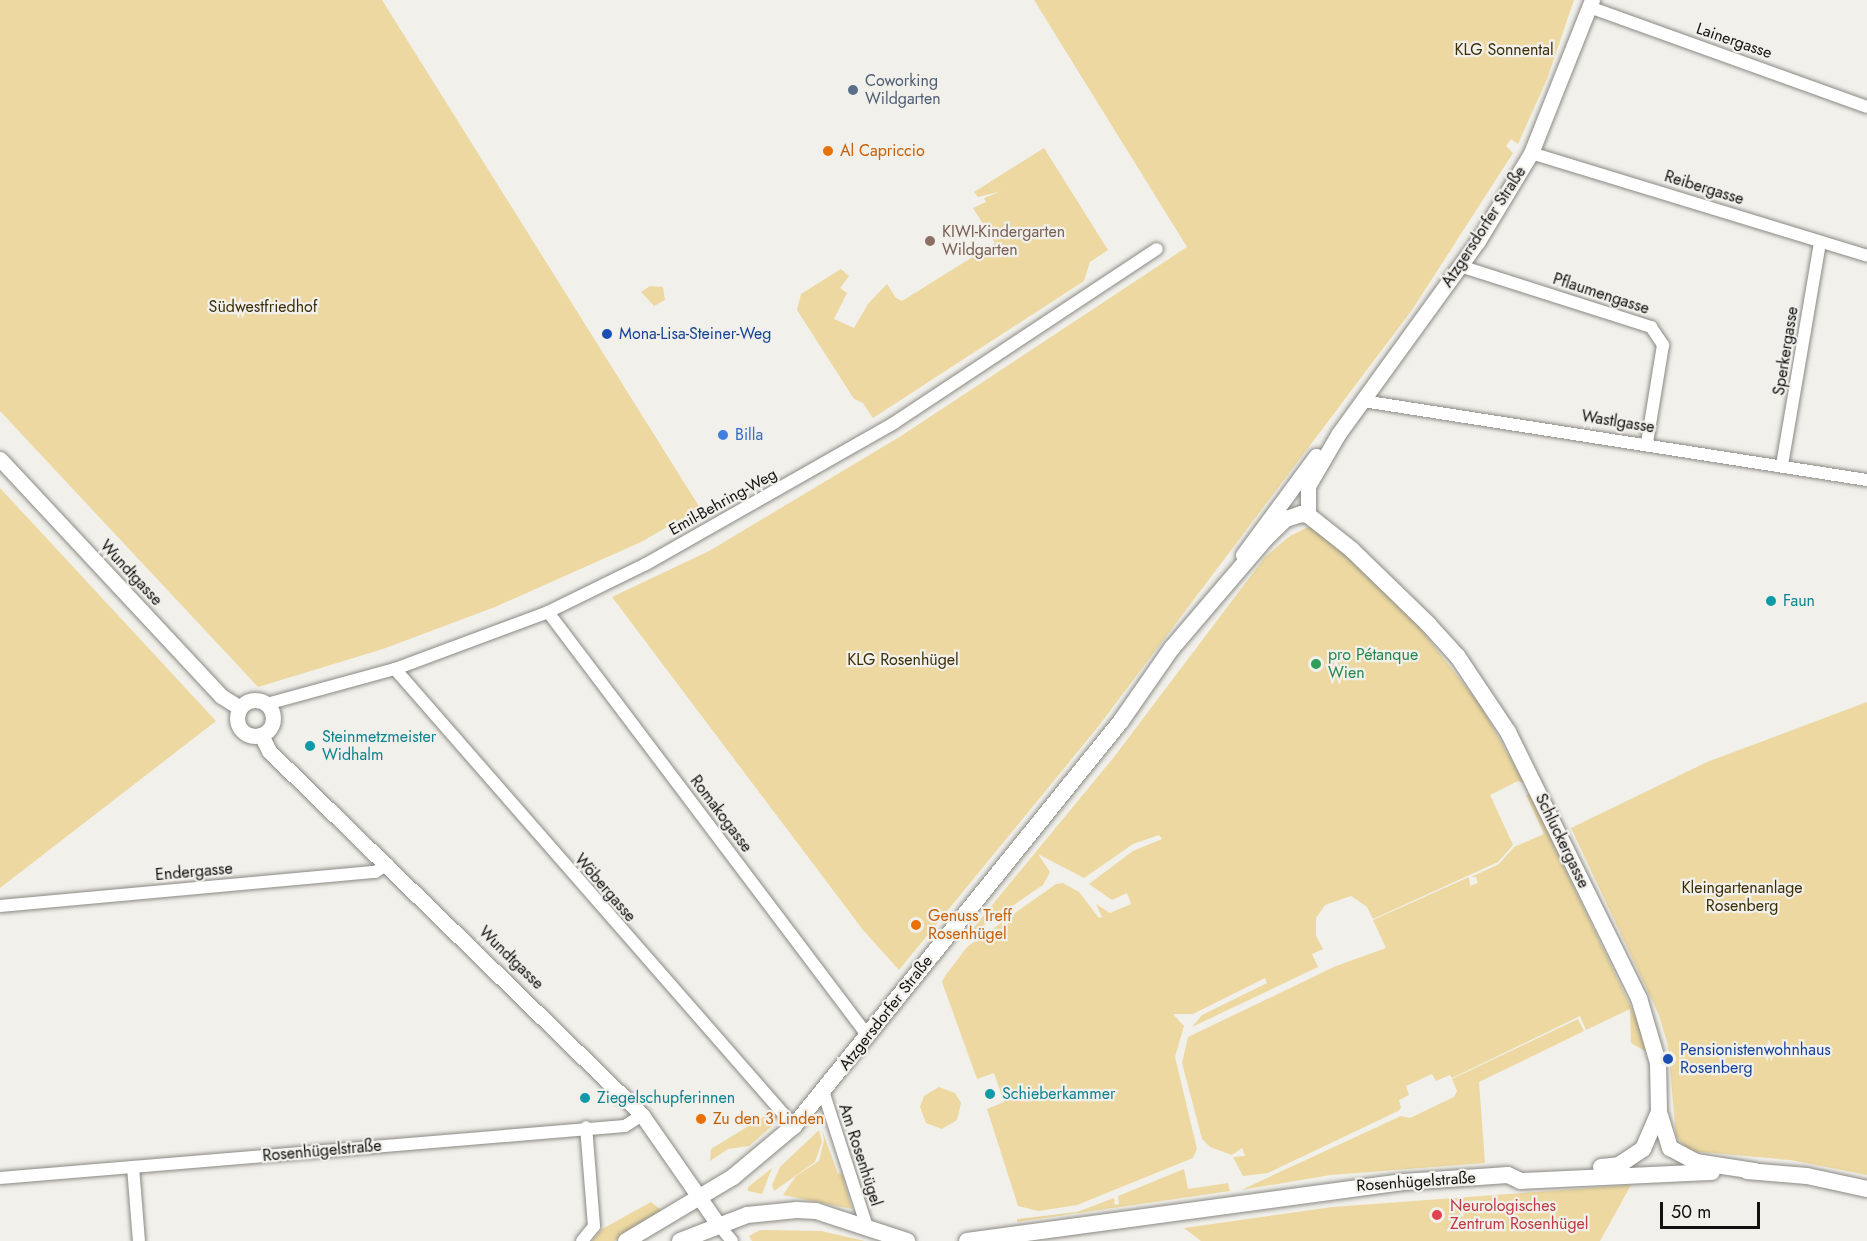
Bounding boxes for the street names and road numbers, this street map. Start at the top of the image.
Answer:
street label: Lainergasse [1694,19,1774,63]
street label: Atzgersdorfer Straße [1438,163,1530,291]
street label: Reibergasse [1662,167,1746,209]
street label: Pflaumengasse [1550,269,1652,319]
street label: Sperkergasse [1769,305,1803,397]
street label: Wastlgasse [1580,407,1656,437]
street label: Emil-Behring-Weg [666,464,780,540]
street label: Wundtgasse [96,536,166,610]
street label: Romakogasse [686,772,756,856]
street label: Schluckergasse [1531,791,1593,891]
street label: Wöbergasse [570,850,640,926]
street label: Endergasse [154,859,234,885]
street label: Wundtgasse [475,922,547,994]
street label: Atzgersdorfer Straße [835,952,937,1074]
street label: Am Rosenhügel [834,1101,886,1209]
street label: Rosenhügelstraße [262,1136,382,1166]
street label: Rosenhügelstraße [1356,1168,1476,1196]

